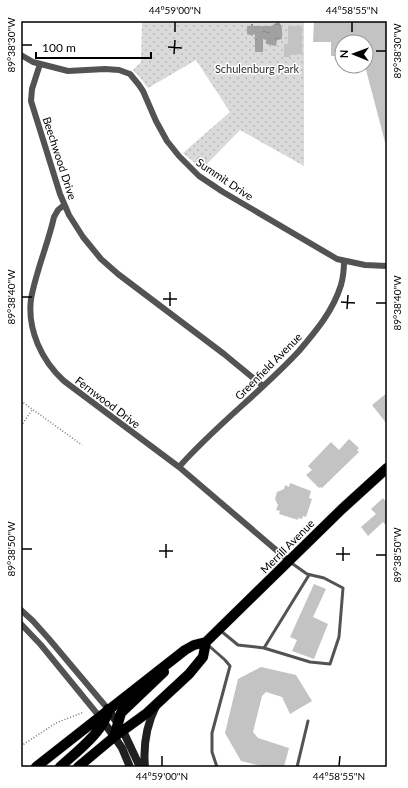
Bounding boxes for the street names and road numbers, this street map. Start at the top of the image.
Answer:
street label: Beechwood Drive [40,115,80,201]
street label: Summit Drive [194,155,256,203]
street label: Greenfield Avenue [232,330,304,402]
street label: Fernwood Drive [73,373,143,431]
street label: Merrill Avenue [257,516,317,576]

